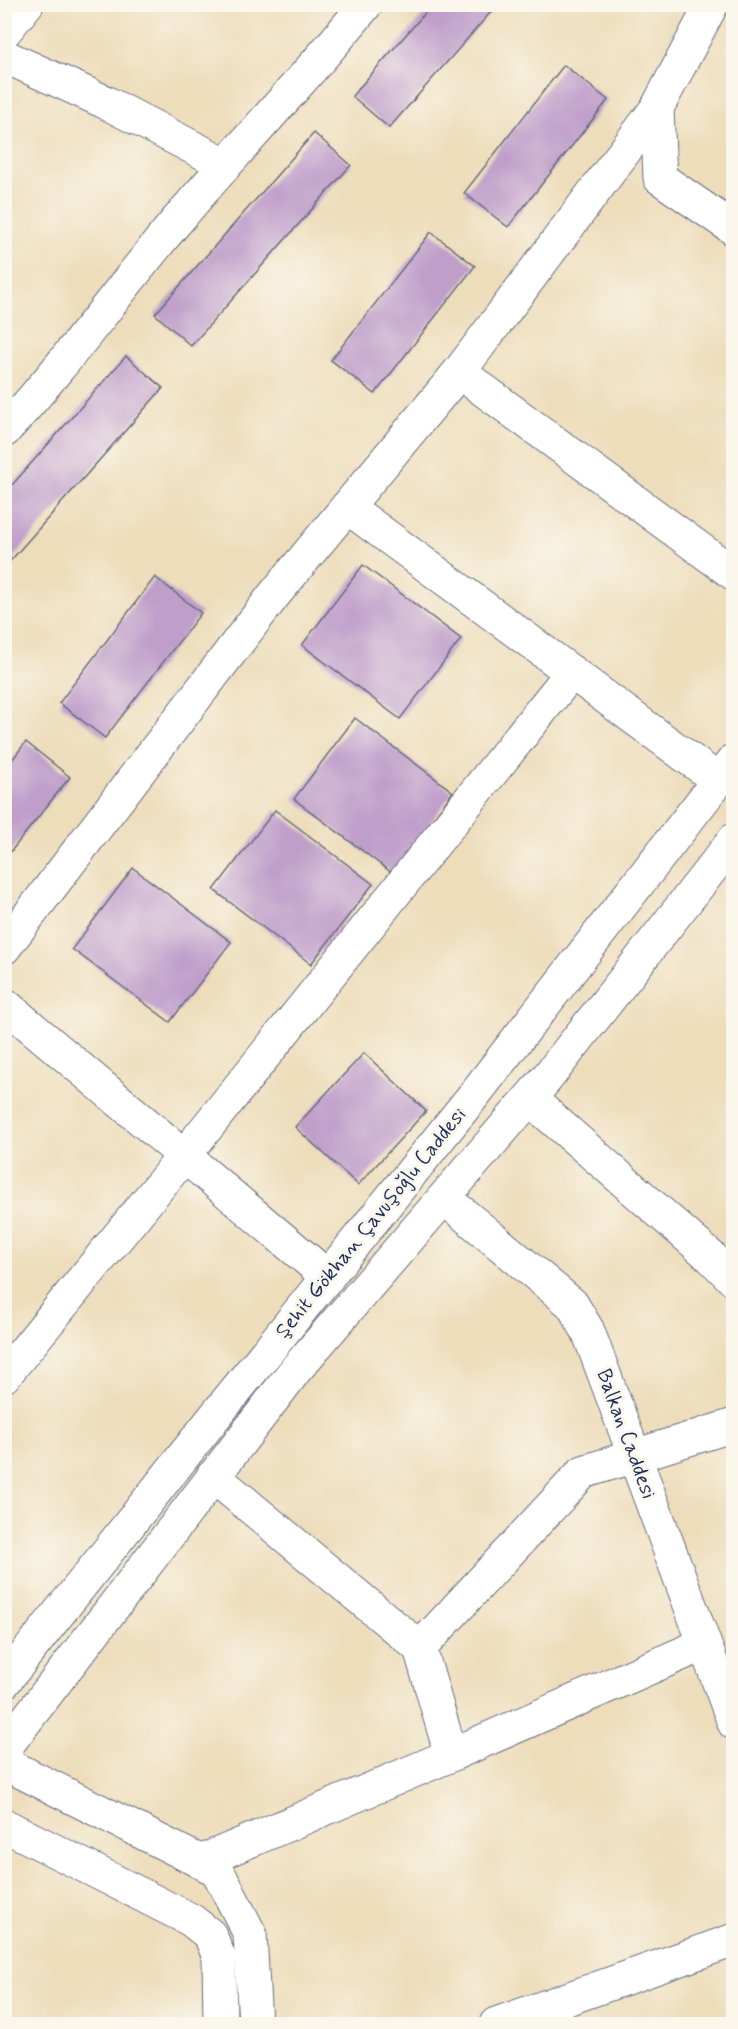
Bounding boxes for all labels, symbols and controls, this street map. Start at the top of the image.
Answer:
street label: Şehit Gökhan Çavuşoğlu Caddesi [269,1102,473,1344]
street label: Balkan Caddesi [590,1365,662,1503]

